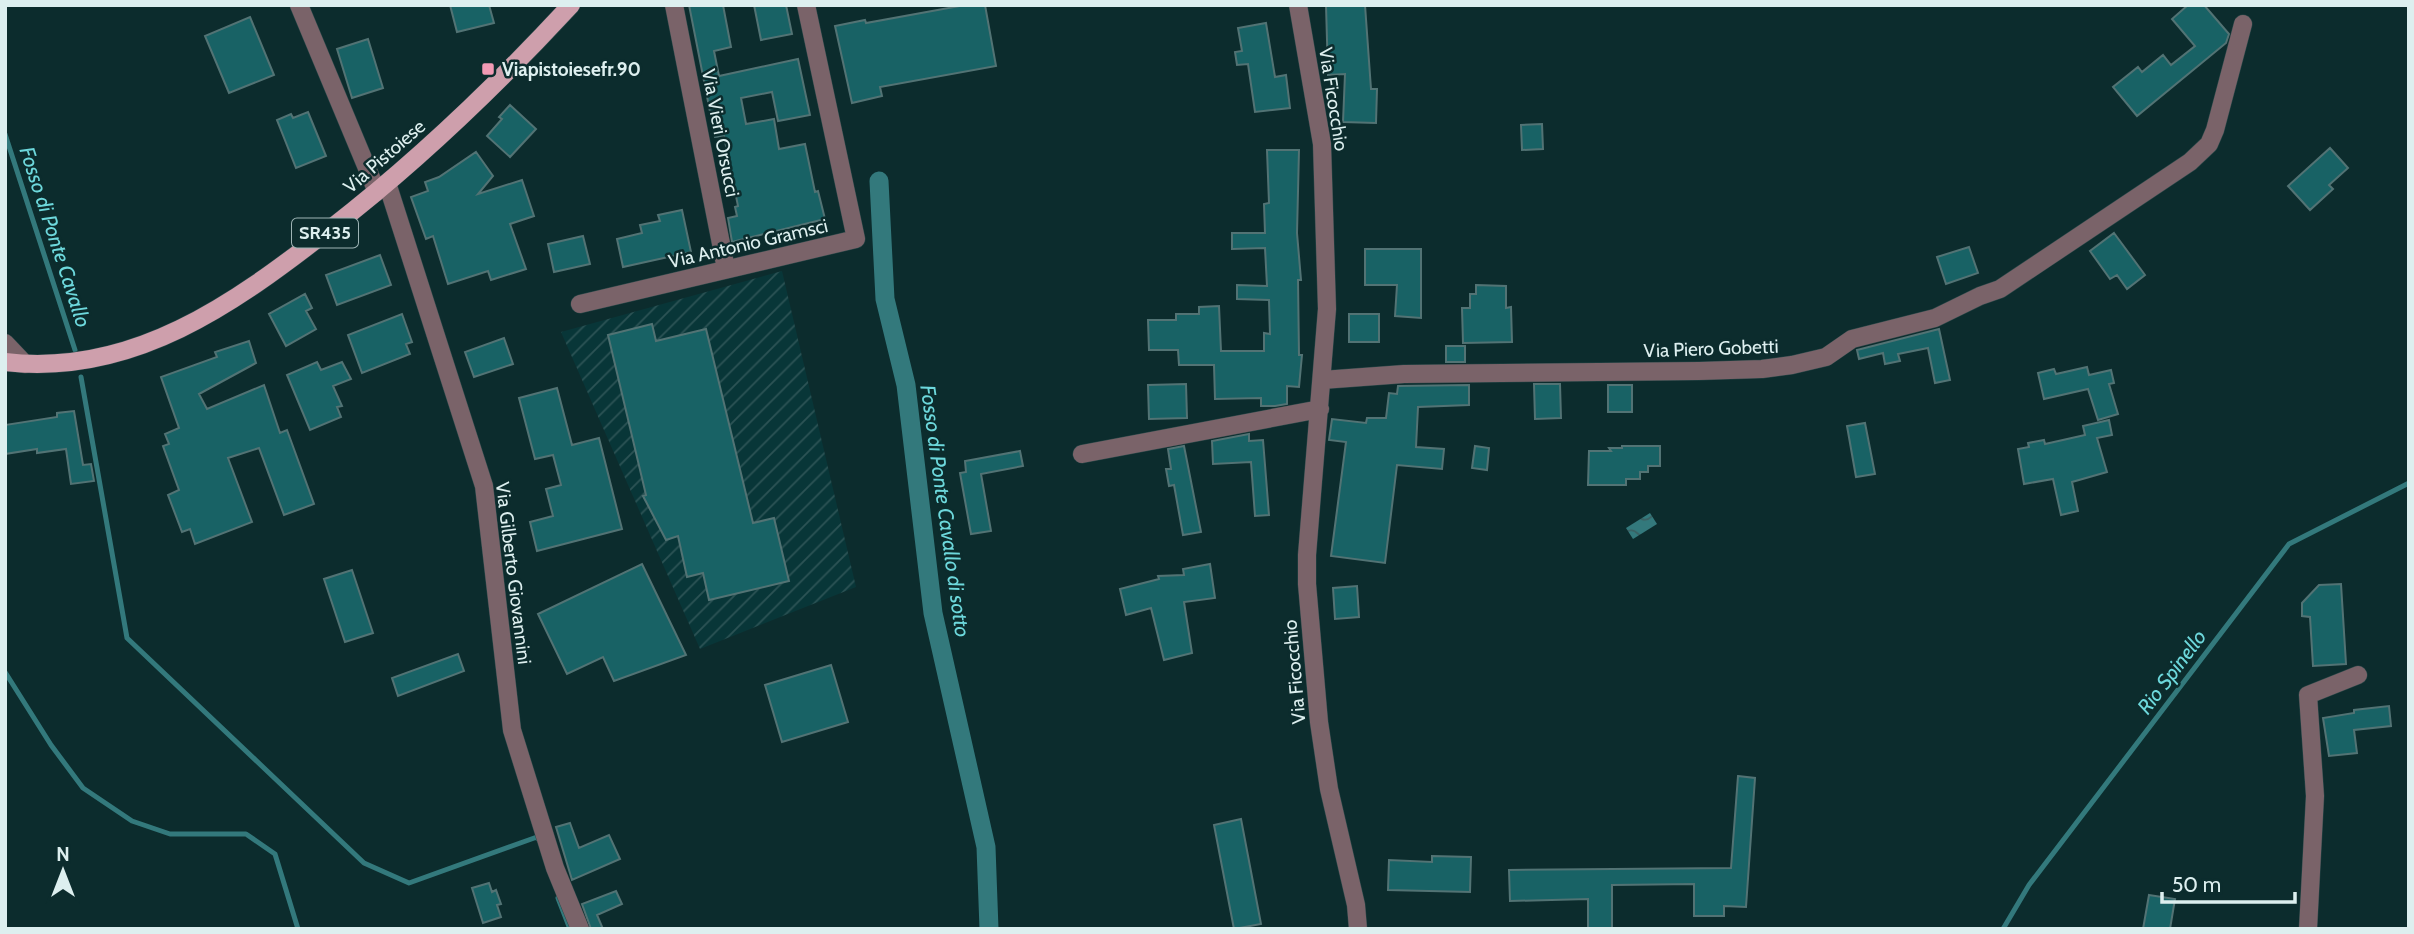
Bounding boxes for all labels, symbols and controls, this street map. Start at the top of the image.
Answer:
street label: Via Ficocchio [1314,46,1353,152]
place label: Viapistoiesefr.90 [502,58,641,81]
marker: Viapistoiesefr.90 [480,61,496,77]
street label: Via Vieri Orsucci [697,67,744,199]
street label: Via Pistoiese [339,115,430,198]
water label: Fosso di Ponte Cavallo [14,143,96,330]
street label: Via Antonio Gramsci [666,214,830,273]
road number: SR435 [292,218,358,247]
street label: Via Piero Gobetti [1643,335,1779,362]
water label: Fosso di Ponte Cavallo di sotto [915,383,976,639]
street label: Via Gilberto Giovannini [491,481,536,666]
street label: Via Ficocchio [1278,619,1311,725]
water label: Rio Spinello [2132,625,2211,719]
north arrow [28,836,98,906]
text: N [56,843,70,866]
scale bar [2162,860,2295,904]
text: 50 m [2172,872,2221,897]

